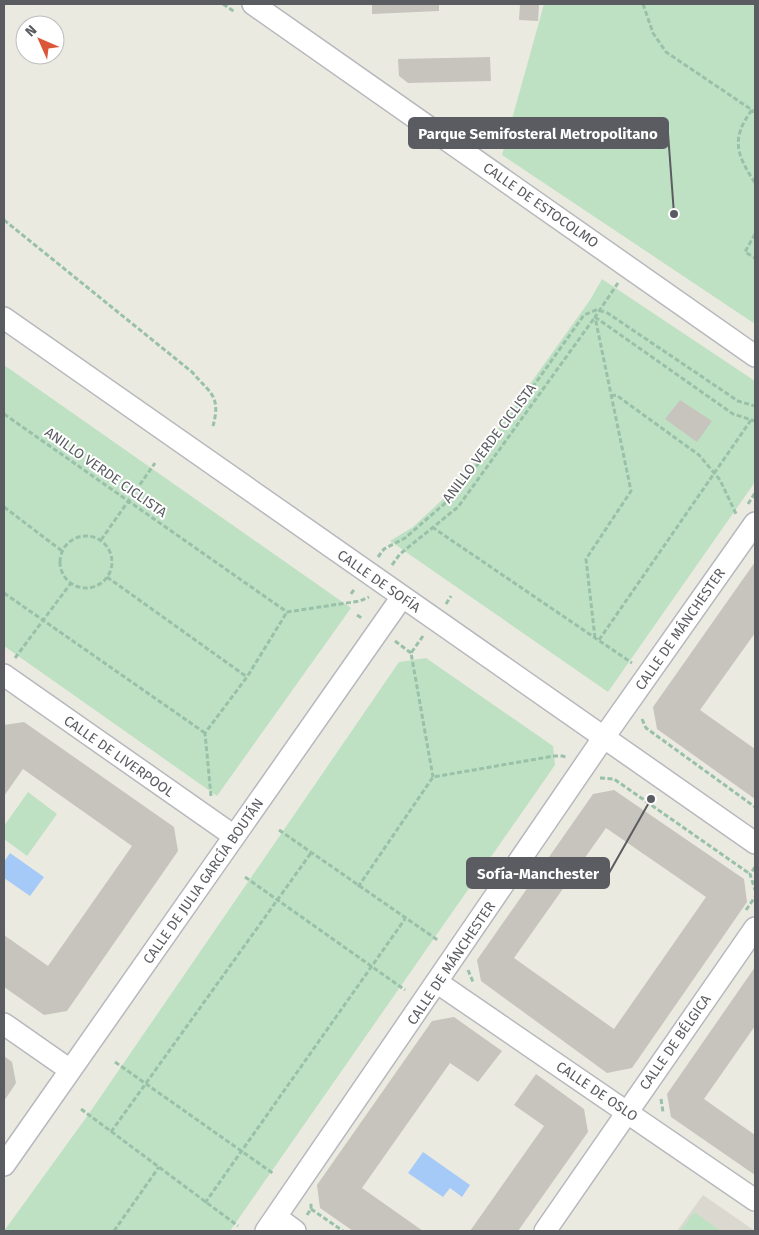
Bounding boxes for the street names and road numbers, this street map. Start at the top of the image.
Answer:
street label: CALLE DE ESTOCOLMO [480,159,602,252]
street label: ANILLO VERDE CICLISTA [439,380,540,506]
street label: ANILLO VERDE CICLISTA [41,424,170,521]
street label: CALLE DE SOFÍA [334,546,424,616]
street label: CALLE DE MÁNCHESTER [631,564,729,694]
street label: CALLE DE LIVERPOOL [60,712,177,801]
street label: CALLE DE JULIA GARCÍA BOUTÁN [139,795,267,967]
street label: CALLE DE MÁNCHESTER [403,897,499,1028]
street label: CALLE DE BÉLGICA [635,991,715,1093]
street label: CALLE DE OSLO [553,1058,641,1125]

